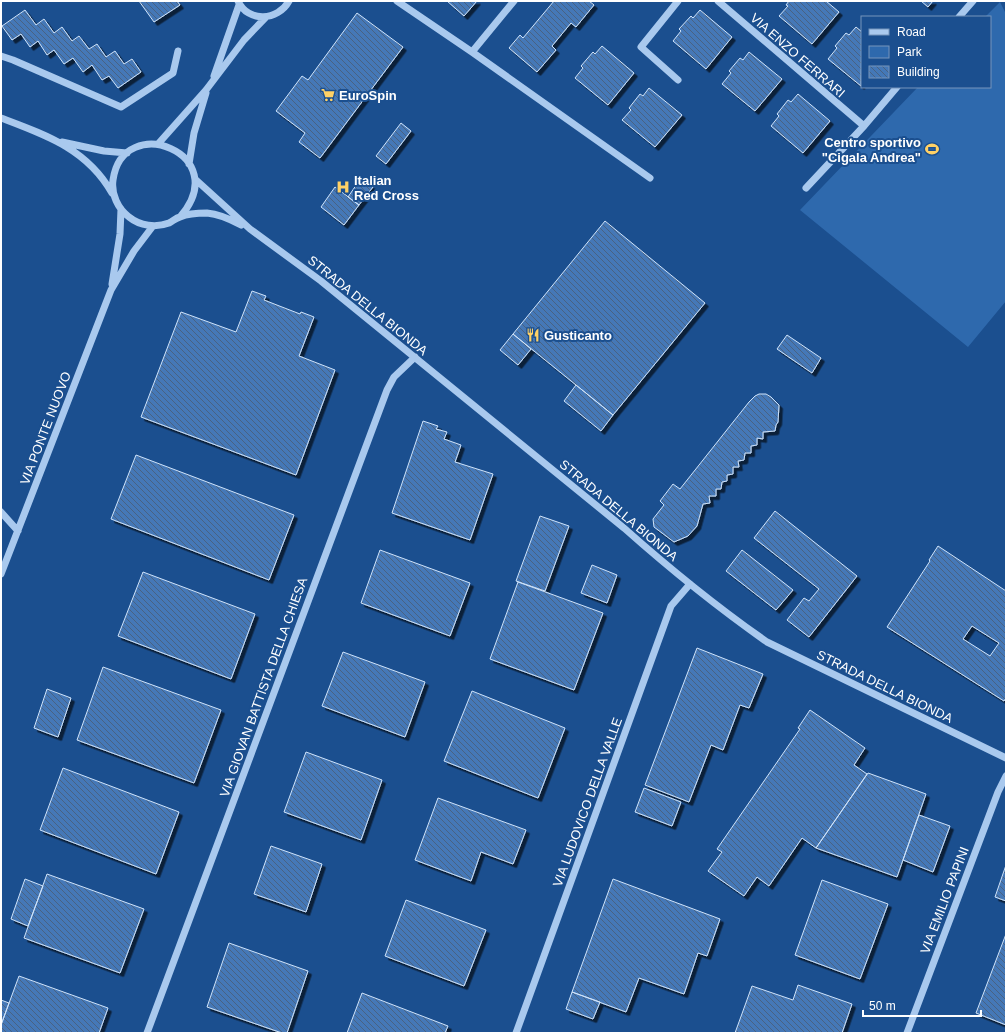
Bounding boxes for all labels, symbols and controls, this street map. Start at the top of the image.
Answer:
street label: VIA ENZO FERRARI [747,10,848,101]
legend [861,16,991,88]
text: Road [897,25,926,39]
text: Park [897,45,923,59]
text: Building [897,65,940,79]
supermarket icon: EuroSpin [320,87,336,103]
place label: EuroSpin [339,88,397,103]
place label: Centro sportivo "Cigala Andrea" [822,135,921,165]
sports icon: Centro sportivo "Cigala Andrea" [924,141,940,157]
place label: Italian Red Cross [354,173,419,203]
hospital icon: Italian Red Cross [335,179,351,195]
street label: STRADA DELLA BIONDA [305,252,431,358]
restaurant icon: Gusticanto [525,327,541,343]
place label: Gusticanto [544,328,612,343]
street label: VIA PONTE NUOVO [17,370,74,487]
street label: STRADA DELLA BIONDA [557,457,681,564]
street label: VIA GIOVAN BATTISTA DELLA CHIESA [217,575,310,799]
street label: STRADA DELLA BIONDA [814,647,956,726]
street label: VIA LUDOVICO DELLA VALLE [550,715,625,889]
street label: VIA EMILIO PAPINI [917,845,972,956]
scale bar [863,992,981,1018]
text: 50 m [869,999,896,1013]

